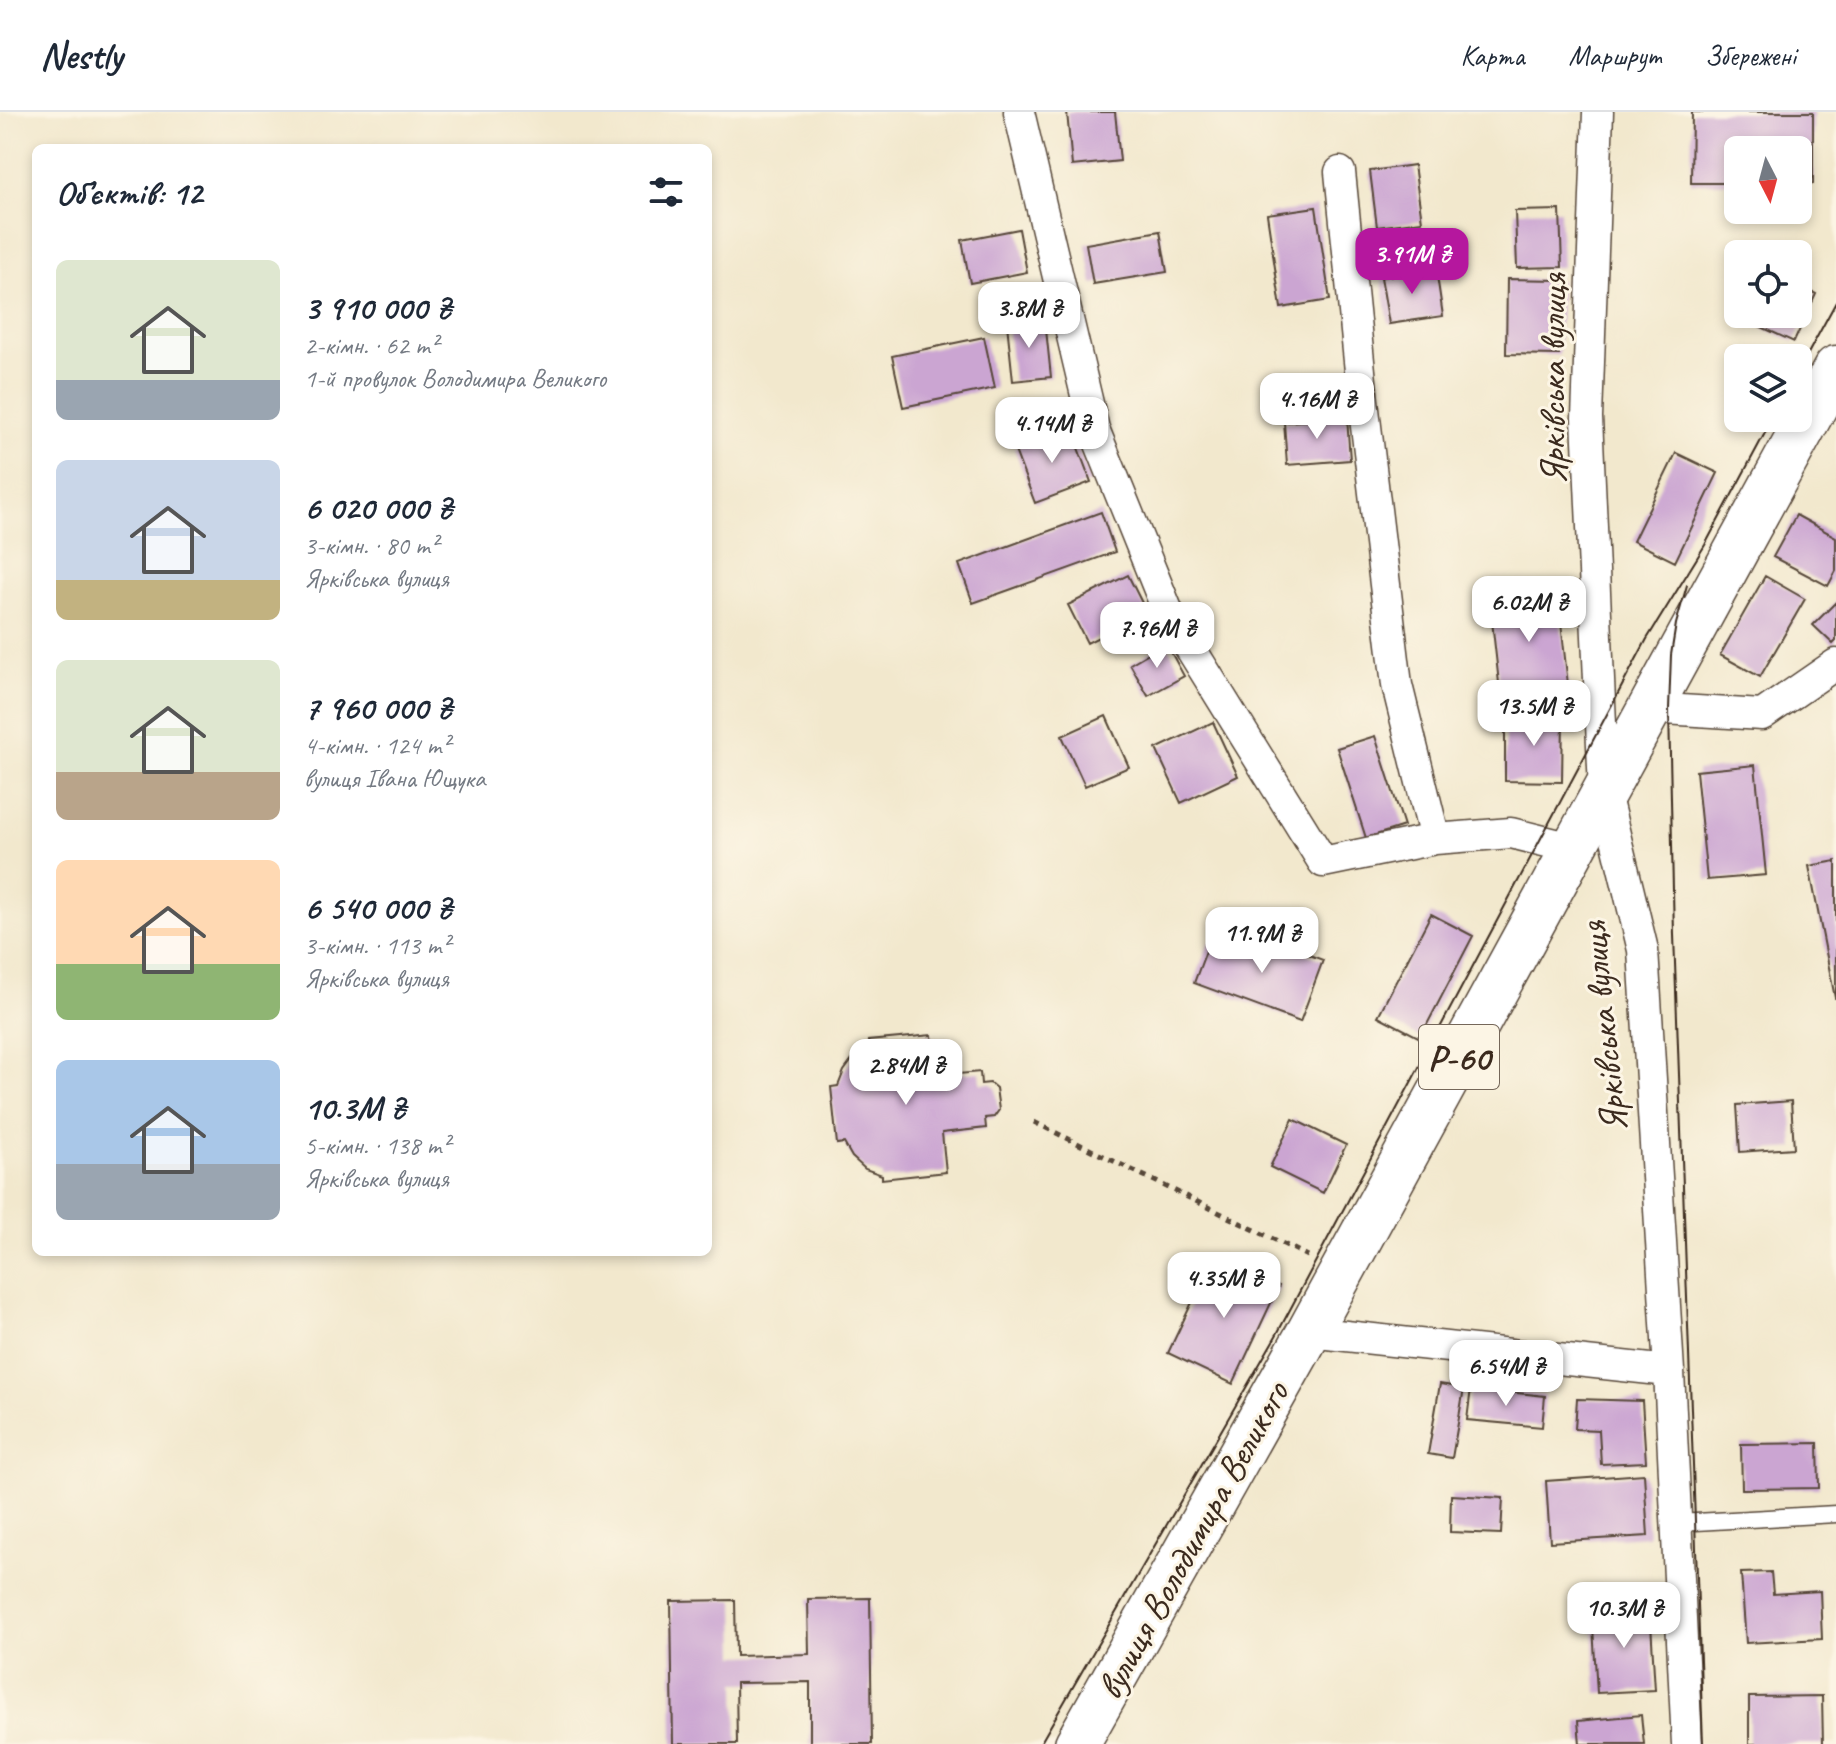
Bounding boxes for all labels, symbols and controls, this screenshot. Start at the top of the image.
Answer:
text: Nestly [40,32,122,79]
text: Карта [1460,38,1524,73]
text: Маршрут [1568,38,1661,73]
text: Збережені [1705,38,1796,73]
north arrow [1724,136,1812,224]
map controls [1724,136,1812,432]
icon: filters [644,170,688,214]
text: Об’єктів: 12 [56,171,202,214]
pin: 3.91M ₴ [1338,228,1486,296]
text: 3.91M ₴ [1373,237,1451,270]
button: locate [1724,240,1812,328]
street label: Ярківська вулиця [1529,272,1576,485]
pin: 3.8M ₴ [964,282,1094,350]
text: 3 910 000 ₴ [304,286,451,329]
text: 3.8M ₴ [996,291,1062,324]
icon: home [120,292,216,388]
text: 2-кімн. · 62 m² [304,329,438,362]
button: layers [1724,344,1812,432]
text: 1-й провулок Володимира Великого [304,362,606,395]
pin: 4.16M ₴ [1243,373,1391,441]
text: 4.16M ₴ [1278,382,1356,415]
pin: 4.14M ₴ [978,397,1126,465]
text: 4.14M ₴ [1013,406,1091,439]
text: 6 020 000 ₴ [304,486,452,529]
icon: home [120,492,216,588]
text: 3-кімн. · 80 m² [304,529,438,562]
text: Ярківська вулиця [304,562,449,595]
pin: 6.02M ₴ [1455,576,1603,644]
text: 6.02M ₴ [1490,585,1568,618]
pin: 7.96M ₴ [1083,602,1231,670]
text: 7.96M ₴ [1118,611,1196,644]
pin: 13.5M ₴ [1460,680,1608,748]
text: 7 960 000 ₴ [304,686,452,729]
text: 13.5M ₴ [1495,689,1573,722]
icon: home [120,692,216,788]
text: 4-кімн. · 124 m² [304,729,450,762]
text: вулиця Івана Ющука [304,762,485,795]
text: 6 540 000 ₴ [304,886,452,929]
icon: home [120,892,216,988]
pin: 11.9M ₴ [1188,907,1336,975]
text: 11.9M ₴ [1223,916,1301,949]
street label: Ярківська вулиця [1569,918,1638,1135]
text: 3-кімн. · 113 m² [304,929,450,962]
text: Ярківська вулиця [304,962,449,995]
road number: Р-60 [1419,1025,1499,1089]
pin: 2.84M ₴ [832,1039,980,1107]
text: 2.84M ₴ [867,1048,945,1081]
text: 10.3M ₴ [304,1086,405,1129]
icon: home [120,1092,216,1188]
text: 5-кімн. · 138 m² [304,1129,450,1162]
text: Ярківська вулиця [304,1162,449,1195]
pin: 4.35M ₴ [1150,1252,1298,1320]
text: 4.35M ₴ [1185,1261,1263,1294]
pin: 6.54M ₴ [1432,1340,1580,1408]
text: 6.54M ₴ [1467,1349,1545,1382]
street label: вулиця Володимира Великого [1086,1372,1300,1707]
pin: 10.3M ₴ [1550,1582,1698,1650]
text: 10.3M ₴ [1585,1591,1663,1624]

